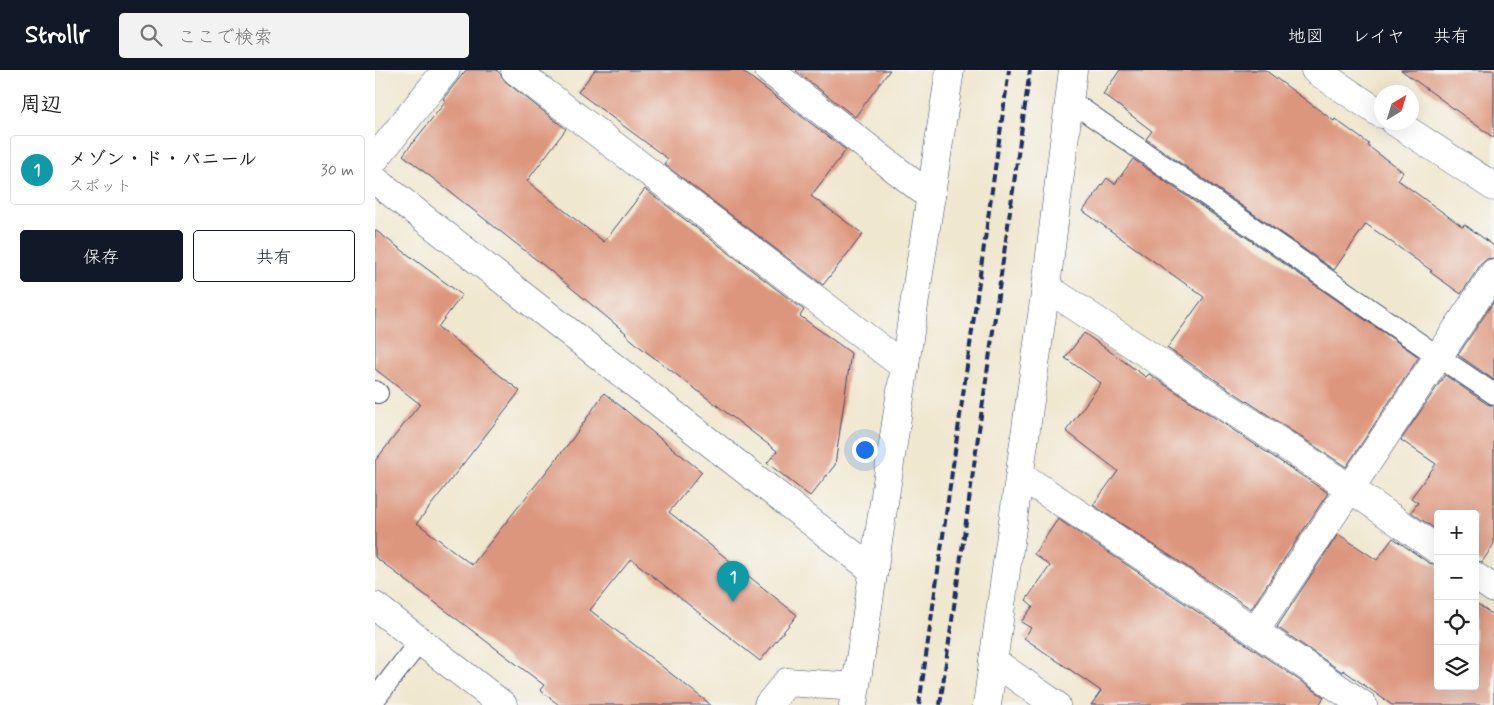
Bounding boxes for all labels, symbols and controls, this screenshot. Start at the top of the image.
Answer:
search box [119,13,469,58]
text: Strollr [25,20,89,51]
icon: search [137,21,165,49]
text: ここで検索 [177,25,272,50]
text: 地図 [1288,25,1324,49]
text: レイヤ [1352,25,1405,49]
text: 共有 [1433,25,1469,49]
north arrow [1374,85,1419,130]
text: 周辺 [20,91,62,119]
text: メゾン・ド・パニール [68,147,257,172]
text: 1 [33,160,41,181]
text: 30 m [321,160,354,181]
text: スポット [68,176,132,197]
button: 保存 [20,230,183,282]
button: 共有 [193,230,355,282]
your location [852,437,878,463]
map controls [1434,510,1479,690]
button: + [1434,510,1479,555]
button: − [1434,555,1479,600]
pin: 1 [717,561,749,602]
button: locate [1434,600,1479,645]
button: layers [1434,645,1479,690]

